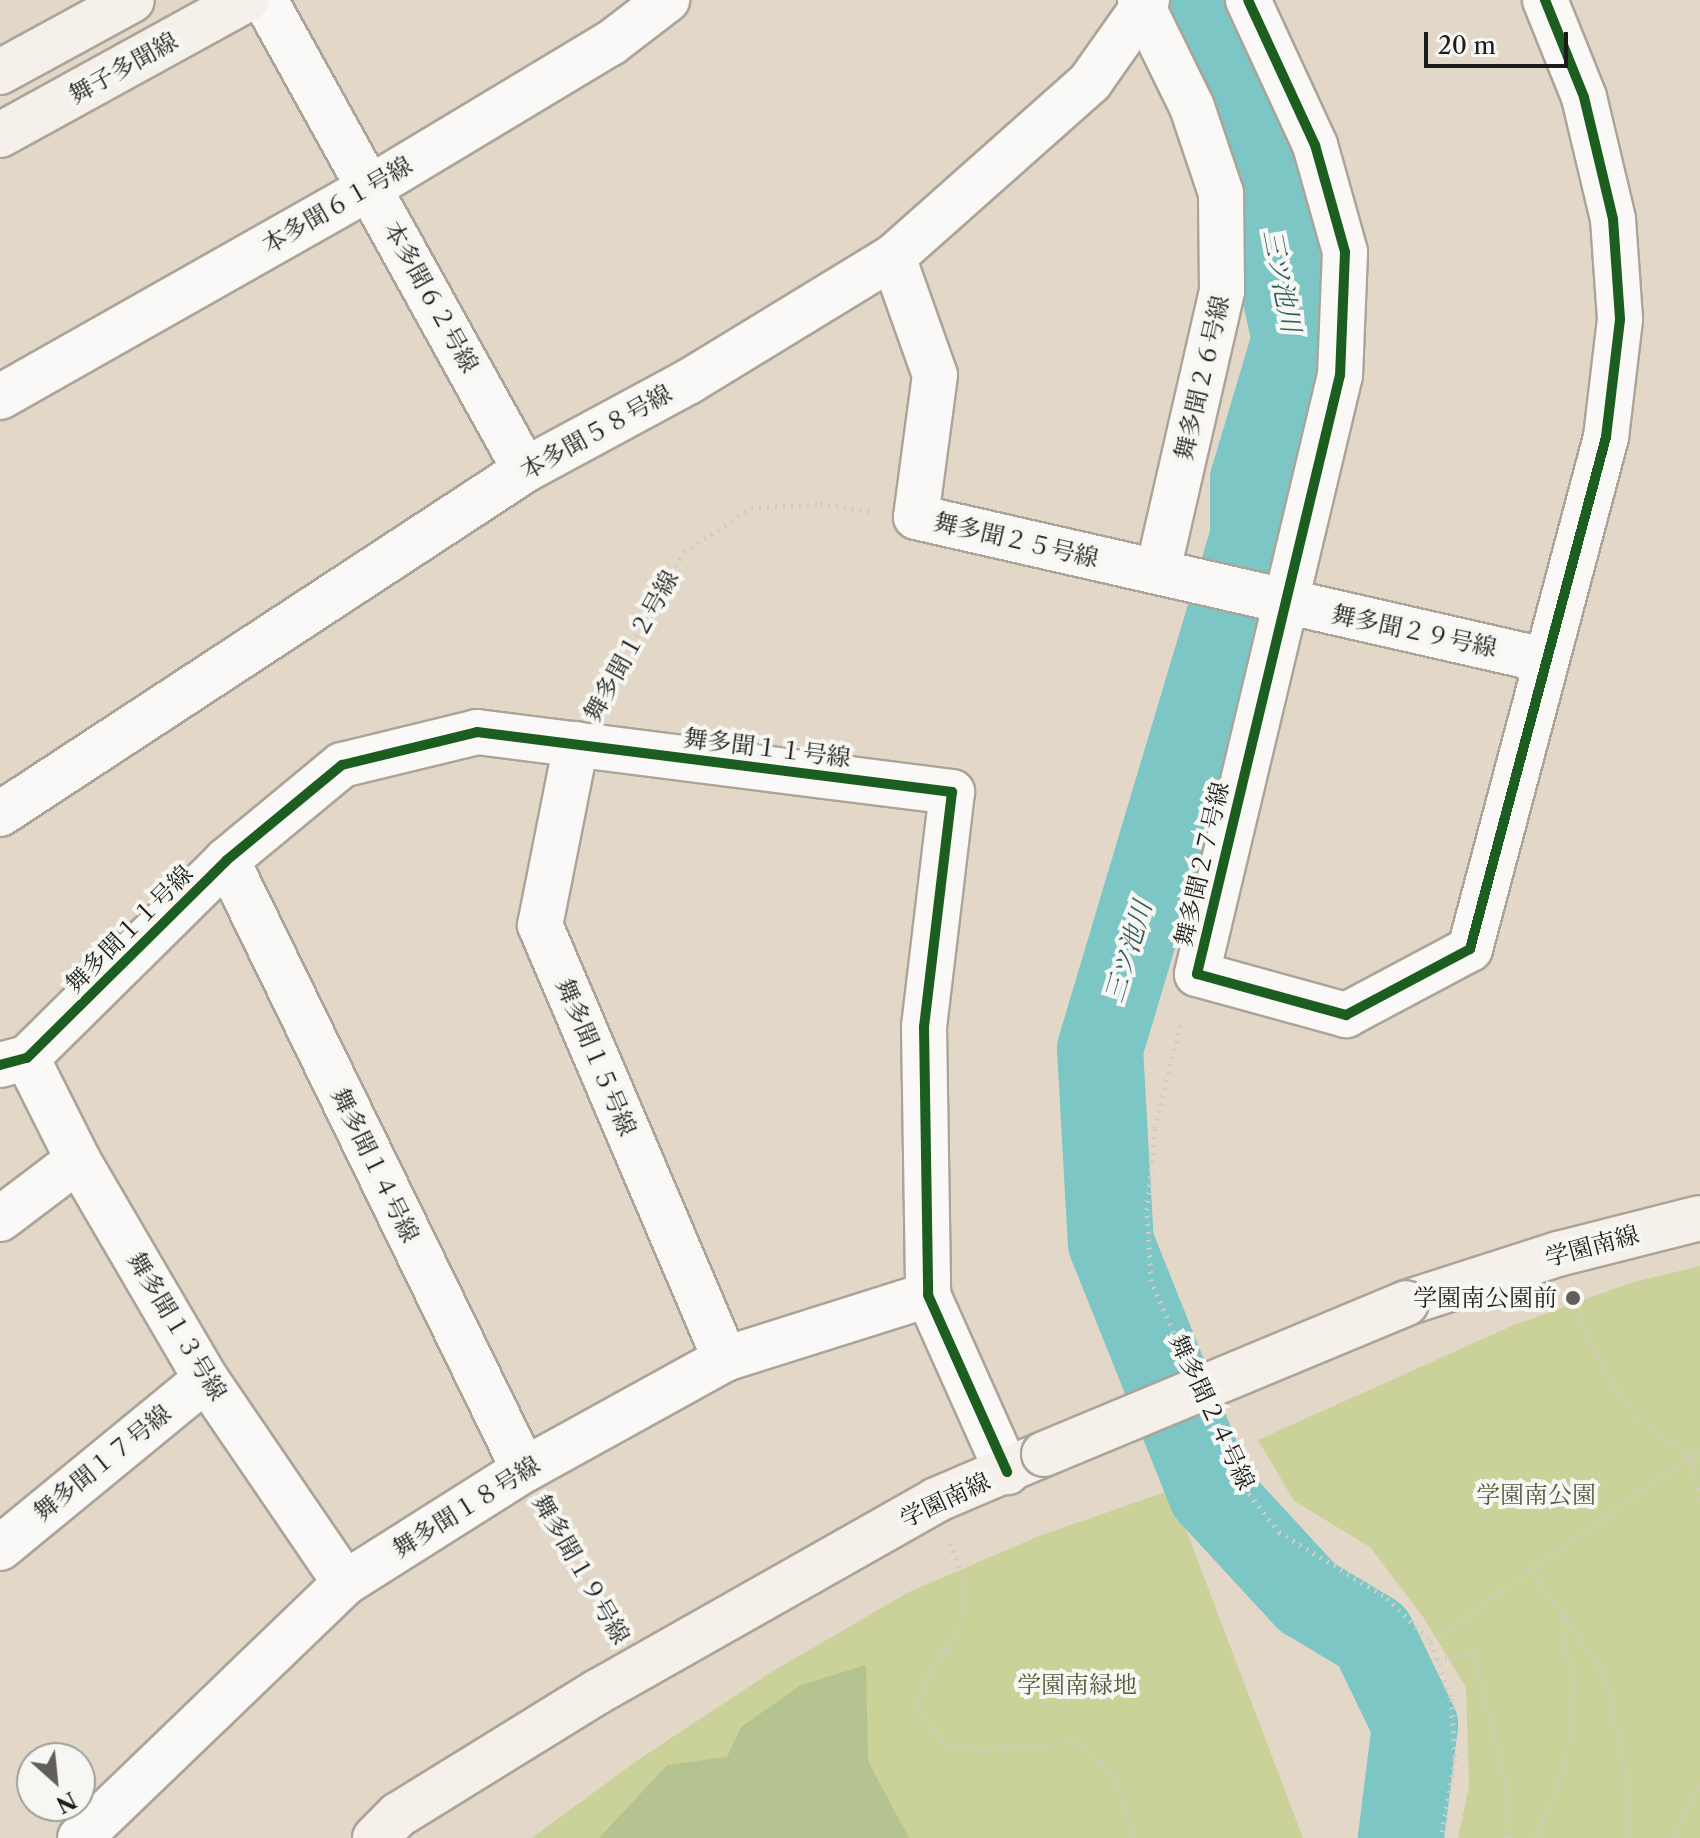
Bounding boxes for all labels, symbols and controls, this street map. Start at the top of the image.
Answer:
scale bar [1428,16,1572,66]
street label: 舞子多聞線 [64,26,182,110]
text: 20 m [1438,31,1496,60]
street label: 本多聞６１号線 [257,151,417,259]
street label: 本多聞６２号線 [378,217,484,377]
water label: 三ツ池川 [1256,227,1306,335]
street label: 舞多聞２６号線 [1169,293,1235,463]
street label: 本多聞５８号線 [516,379,676,485]
street label: 舞多聞２５号線 [931,507,1101,573]
street label: 舞多聞１２号線 [578,566,684,726]
street label: 舞多聞２９号線 [1329,599,1499,663]
street label: 舞多聞１１号線 [682,723,852,773]
street label: 舞多聞２７号線 [1169,779,1235,949]
street label: 舞多聞１１号線 [59,859,199,999]
water label: 三ツ池川 [1099,898,1159,1006]
street label: 舞多聞１５号線 [550,974,642,1140]
street label: 舞多聞１４号線 [325,1083,425,1247]
street label: 学園南線 [1542,1220,1642,1272]
street label: 舞多聞１３号線 [121,1247,233,1405]
place label: 学園南公園前 [1413,1284,1557,1312]
marker: 学園南公園前 [1564,1289,1582,1307]
street label: 舞多聞２４号線 [1163,1330,1261,1494]
street label: 舞多聞１７号線 [28,1399,176,1527]
street label: 舞多聞１８号線 [387,1450,545,1564]
street label: 学園南線 [895,1467,995,1533]
park label: 学園南公園 [1476,1481,1596,1509]
street label: 舞多聞１９号線 [527,1489,635,1649]
park label: 学園南緑地 [1017,1671,1137,1699]
north arrow [16,1742,96,1822]
text: N [52,1786,81,1818]

